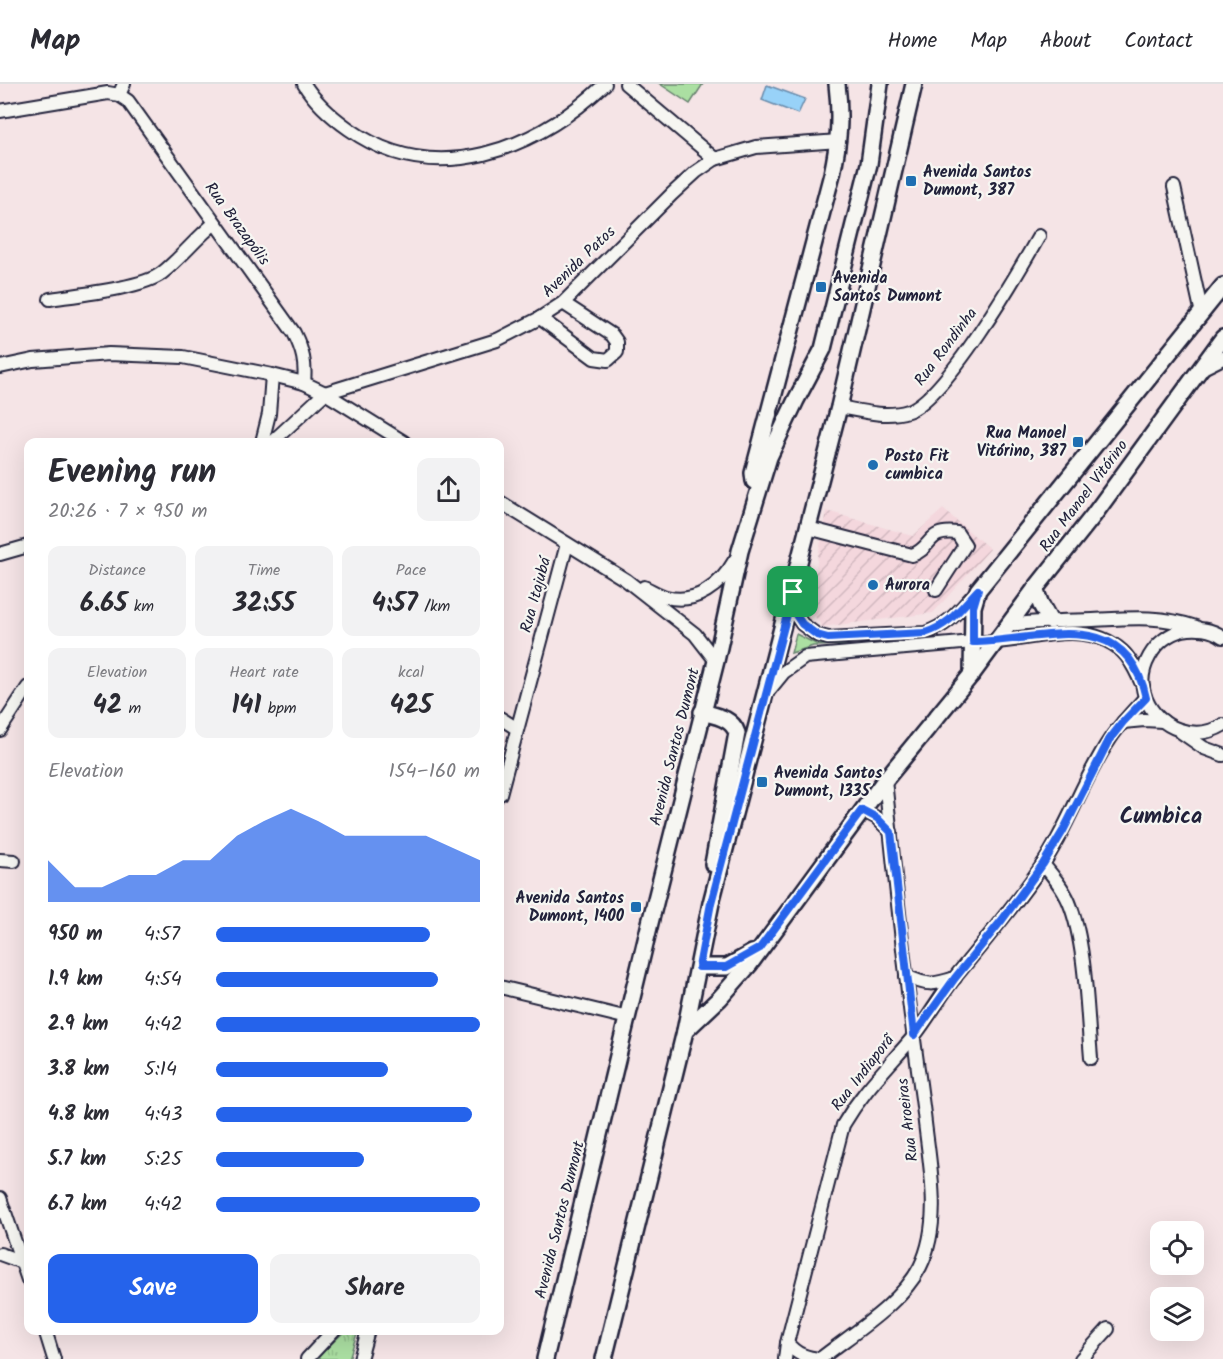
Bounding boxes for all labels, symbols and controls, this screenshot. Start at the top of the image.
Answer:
text: Map [30,19,81,64]
text: Home [888,25,937,58]
text: Map [970,25,1007,58]
text: About [1040,25,1091,58]
text: Contact [1124,25,1193,58]
place label: Avenida Santos Dumont, 387 [923,160,1032,203]
marker: Avenida Santos Dumont, 387 [904,174,918,188]
street label: Rua Brazapólis [198,177,276,271]
street label: Avenida Patos [536,220,622,304]
place label: Avenida Santos Dumont [833,266,943,309]
marker: Avenida Santos Dumont [814,280,828,294]
street label: Rua Rondinha [908,303,984,391]
place label: Rua Manoel Vitórino, 387 [977,421,1067,464]
street label: Rua Manoel Vitórino [1033,435,1135,557]
marker: Rua Manoel Vitórino, 387 [1071,435,1085,449]
place label: Posto Fit cumbica [885,444,950,487]
text: Evening run [48,447,216,500]
button: share [417,458,480,521]
marker: Posto Fit cumbica [866,458,880,472]
text: 20:26 · 7 × 950 m [48,496,208,528]
street label: Rua Itajubá [514,553,558,636]
text: Distance [88,558,146,583]
text: Time [248,558,280,583]
text: Pace [396,558,426,583]
pin [767,566,818,617]
place label: Aurora [885,573,930,598]
icon: arrive [776,575,809,608]
marker: Aurora [866,578,880,592]
text: 6.65 [80,583,127,625]
text: 32:55 [233,583,295,625]
text: 4:57 [372,583,418,625]
text: km [127,594,154,619]
text: /km [418,594,450,619]
text: Elevation [87,660,147,685]
text: Heart rate [229,660,299,685]
text: kcal [398,660,424,685]
street label: Avenida Santos Dumont [643,665,707,829]
text: 42 [93,685,122,727]
text: 141 [231,685,261,727]
text: 425 [390,685,432,727]
text: m [122,696,141,721]
text: bpm [261,696,297,721]
text: Elevation [48,756,124,788]
text: 154–160 m [388,756,480,788]
place label: Avenida Santos Dumont, 1335 [774,761,883,804]
marker: Avenida Santos Dumont, 1335 [755,775,769,789]
district label: Cumbica [1120,800,1202,835]
place label: Avenida Santos Dumont, 1400 [516,886,625,929]
marker: Avenida Santos Dumont, 1400 [629,900,643,914]
text: 950 m [48,919,103,951]
text: 4:57 [144,919,180,951]
text: 1.9 km [48,964,103,996]
text: 4:54 [144,964,182,996]
text: 2.9 km [48,1009,108,1041]
text: 4:42 [144,1009,183,1041]
street label: Rua Indiaporã [825,1028,902,1117]
text: 3.8 km [48,1054,109,1086]
text: 5:14 [144,1054,177,1086]
street label: Rua Aroeiras [890,1077,926,1163]
text: 4.8 km [48,1099,109,1131]
text: 4:43 [144,1099,182,1131]
street label: Avenida Santos Dumont [528,1138,592,1302]
text: 5.7 km [48,1144,106,1176]
text: 5:25 [144,1144,182,1176]
text: 6.7 km [48,1189,107,1221]
text: 4:42 [144,1189,183,1221]
map controls [1150,1221,1204,1341]
button: locate [1150,1221,1204,1275]
button: Save [48,1254,258,1323]
button: Share [270,1254,480,1323]
button: layers [1150,1287,1204,1341]

